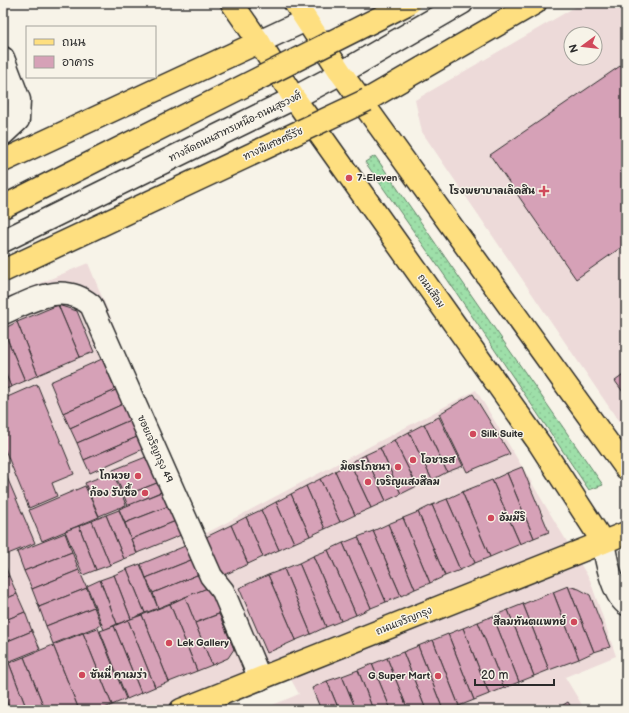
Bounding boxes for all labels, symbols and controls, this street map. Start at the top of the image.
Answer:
legend [26,26,156,78]
north arrow [563,26,603,66]
text: ถนน [62,35,86,50]
text: N [566,43,581,54]
text: อาคาร [62,55,94,70]
street label: ทางลัดถนนสาทรเหนือ-ถนนสุรวงศ์ [166,87,305,166]
street label: ทางพิเศษศรีรัช [241,124,305,163]
place label: 7-Eleven [357,172,398,184]
marker: 7-Eleven [344,173,354,183]
place label: โรงพยาบาลเลิดสิน [449,184,536,197]
marker: โรงพยาบาลเลิดสิน [538,185,550,197]
street label: ถนนสีลม [415,271,448,310]
street label: ซอยเจริญกรุง 49 [133,413,176,486]
place label: Silk Suite [481,428,523,440]
marker: Silk Suite [468,429,478,439]
place label: โอชารส [420,453,457,466]
marker: โอชารส [408,455,418,465]
place label: มิตรโภชนา [340,460,390,473]
marker: มิตรโภชนา [393,462,403,472]
place label: โกนวย [99,469,130,482]
marker: โกนวย [133,471,143,481]
place label: เจริญแสงสีลม [376,474,440,488]
marker: เจริญแสงสีลม [363,477,373,487]
place label: ก้อง รับซื้อ [90,483,137,499]
marker: ก้อง รับซื้อ [140,488,150,498]
place label: อัมมีริ [499,510,526,524]
marker: อัมมีริ [486,513,496,523]
street label: ถนนเจริญกรุง [374,603,435,640]
place label: สีลมทันตแพทย์ [493,614,566,628]
marker: สีลมทันตแพทย์ [569,617,579,627]
place label: Lek Gallery [177,637,229,649]
marker: Lek Gallery [164,638,174,648]
scale bar [475,661,554,687]
place label: ซันนี่ คาเมร่า [90,665,147,681]
text: 20 m [481,668,508,683]
marker: ซันนี่ คาเมร่า [77,670,87,680]
place label: G Super Mart [368,670,431,682]
marker: G Super Mart [433,671,443,681]

